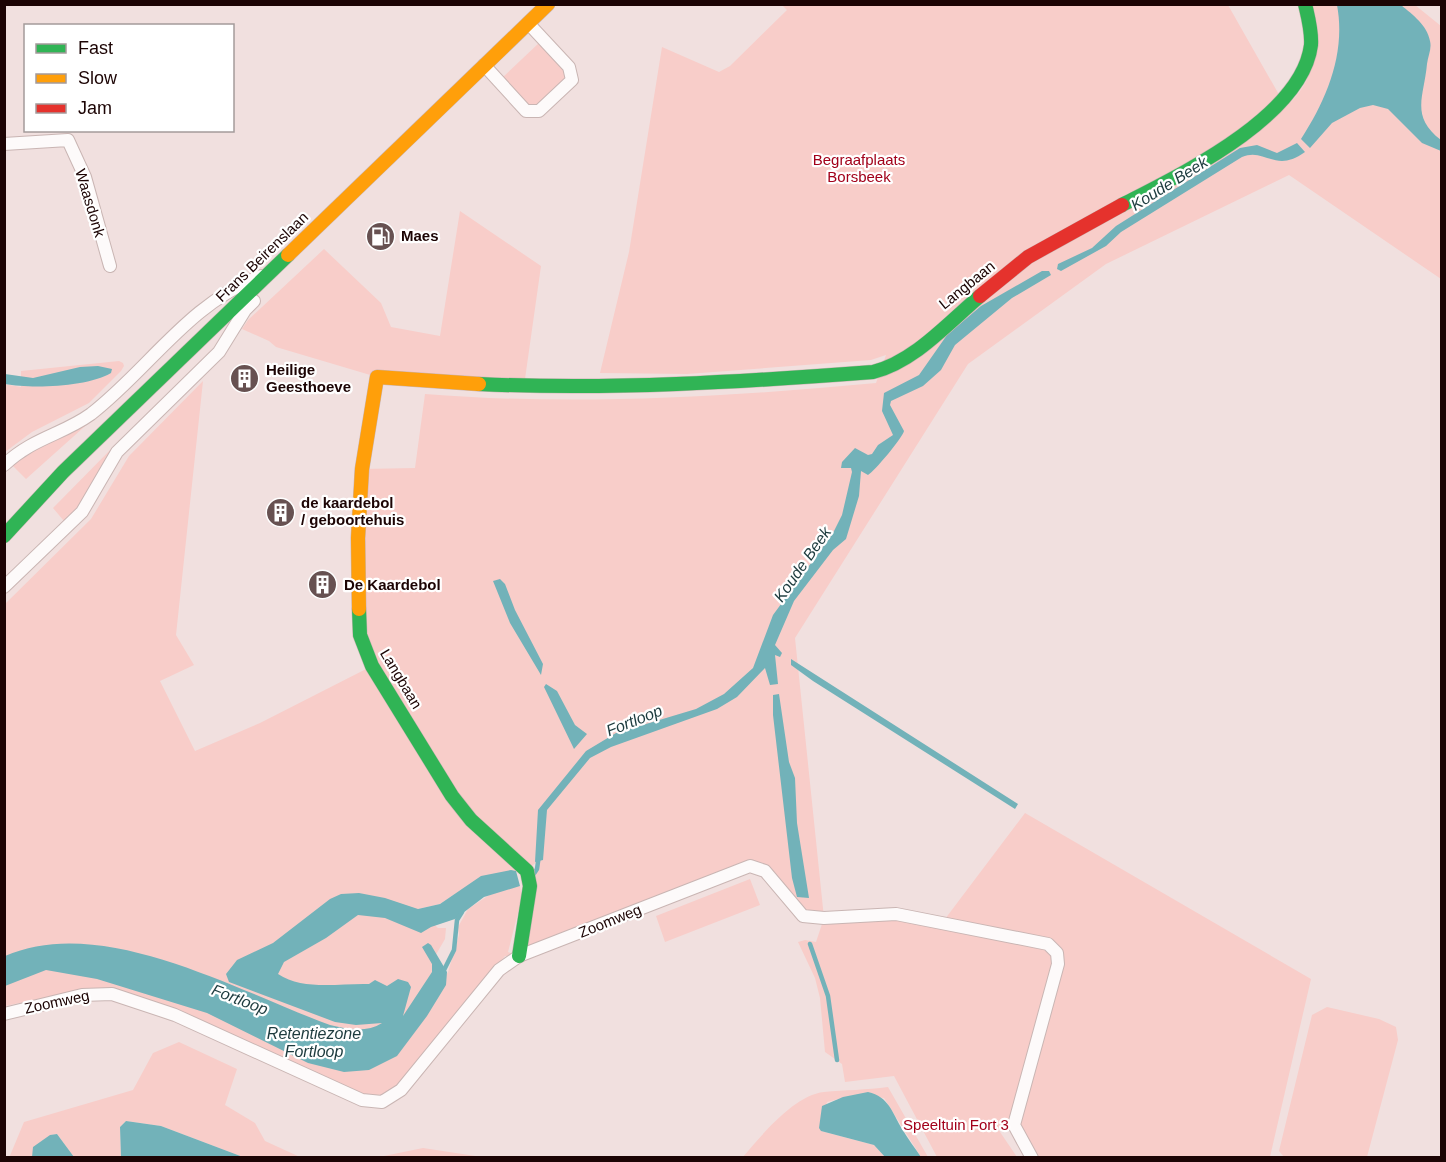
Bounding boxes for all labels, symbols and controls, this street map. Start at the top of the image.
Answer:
legend [24,24,234,132]
text: Fast [78,38,113,58]
text: Slow [78,68,118,88]
text: Jam [78,98,112,118]
park label: Begraafplaats Borsbeek [813,151,905,185]
water label: Koude Beek [1128,153,1212,214]
street label: Waasdonk [72,167,109,239]
street label: Frans Beirenslaan [212,208,311,305]
fuel station icon: Maes [364,220,396,252]
place label: Maes [401,227,439,244]
street label: Langbaan [935,257,998,312]
place label: Heilige Geesthoeve [266,361,351,395]
building icon: Heilige Geesthoeve [229,363,261,395]
place label: de kaardebol / geboortehuis [301,494,404,528]
building icon: de kaardebol / geboortehuis [264,496,296,528]
water label: Koude Beek [770,523,835,605]
building icon: De Kaardebol [307,569,339,601]
place label: De Kaardebol [344,576,441,593]
street label: Langbaan [377,646,426,712]
water label: Fortloop [604,702,665,739]
street label: Zoomweg [576,900,644,941]
water label: Fortloop [209,981,270,1018]
street label: Zoomweg [23,986,91,1017]
water label: Retentiezone Fortloop [267,1025,361,1060]
park label: Speeltuin Fort 3 [903,1116,1009,1133]

